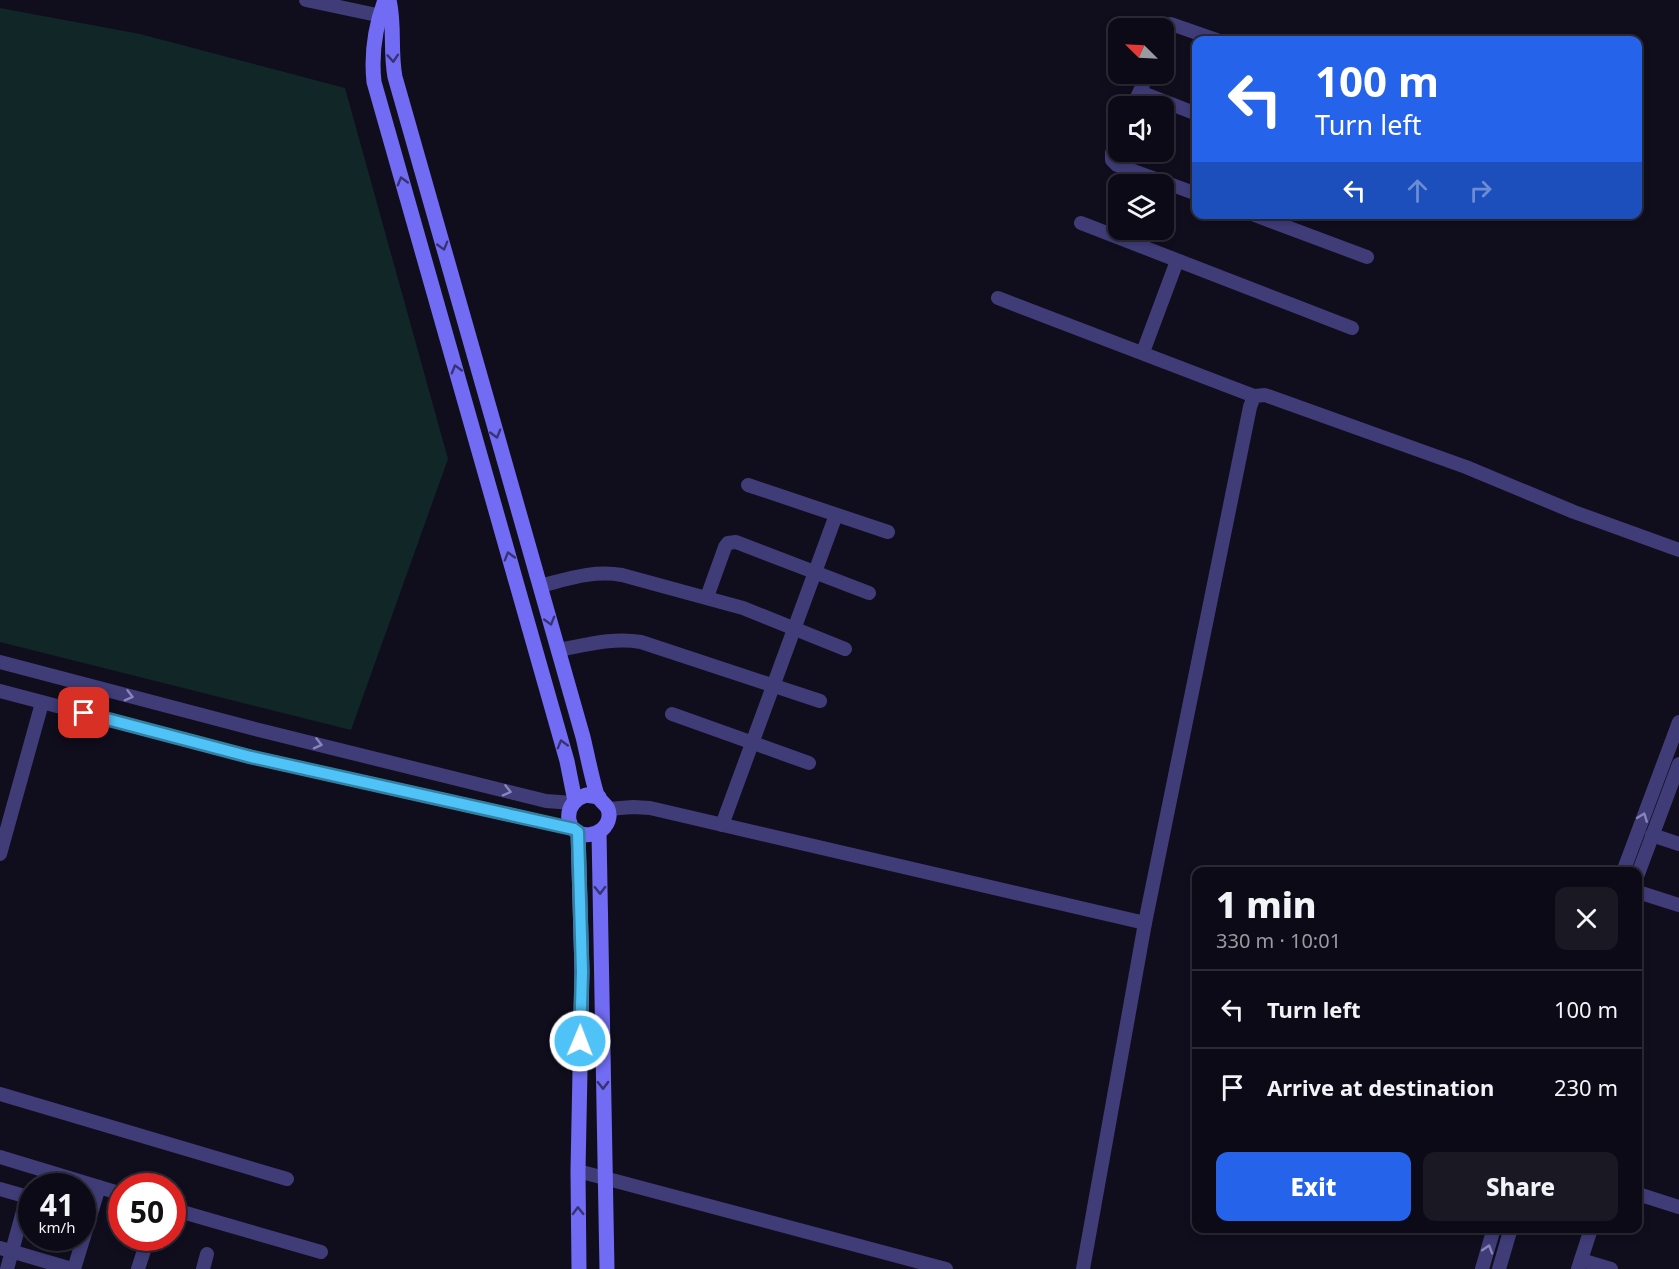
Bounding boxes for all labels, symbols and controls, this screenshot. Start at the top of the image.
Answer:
north arrow [1108,18,1174,84]
map controls [1108,18,1174,240]
text: 100 m [1315,52,1439,109]
one-way arrow [386,54,399,63]
icon: left [1216,60,1294,138]
button: sound [1108,96,1174,162]
text: Turn left [1315,106,1421,143]
button: layers [1108,174,1174,240]
icon: left [1338,174,1371,207]
icon: ahead [1401,174,1434,207]
icon: right [1464,174,1497,207]
one-way arrow [397,176,409,187]
one-way arrow [436,240,448,251]
one-way arrow [450,364,463,374]
one-way arrow [489,429,502,439]
one-way arrow [504,551,516,562]
one-way arrow [543,615,555,626]
pin [58,687,109,738]
one-way arrow [123,689,134,701]
icon: arrive [67,696,100,729]
one-way arrow [312,737,322,750]
one-way arrow [557,739,569,750]
one-way arrow [502,784,512,797]
one-way arrow [1636,812,1649,823]
text: 1 min [1216,880,1317,929]
one-way arrow [594,886,606,895]
button: close [1555,887,1618,950]
text: 330 m · 10:01 [1216,927,1341,954]
icon: left [1216,993,1249,1026]
text: Turn left [1267,994,1361,1024]
text: 100 m [1554,994,1618,1024]
position arrow [548,1009,612,1073]
icon: arrive [1216,1071,1249,1104]
text: Arrive at destination [1267,1072,1494,1102]
text: 230 m [1554,1072,1618,1102]
one-way arrow [597,1081,610,1090]
button: Exit [1216,1152,1411,1221]
button: Share [1423,1152,1618,1221]
speed limit sign: 50 [108,1173,186,1251]
text: 41 [40,1184,74,1225]
one-way arrow [572,1206,584,1215]
text: km/h [39,1217,75,1237]
one-way arrow [1481,1244,1493,1255]

